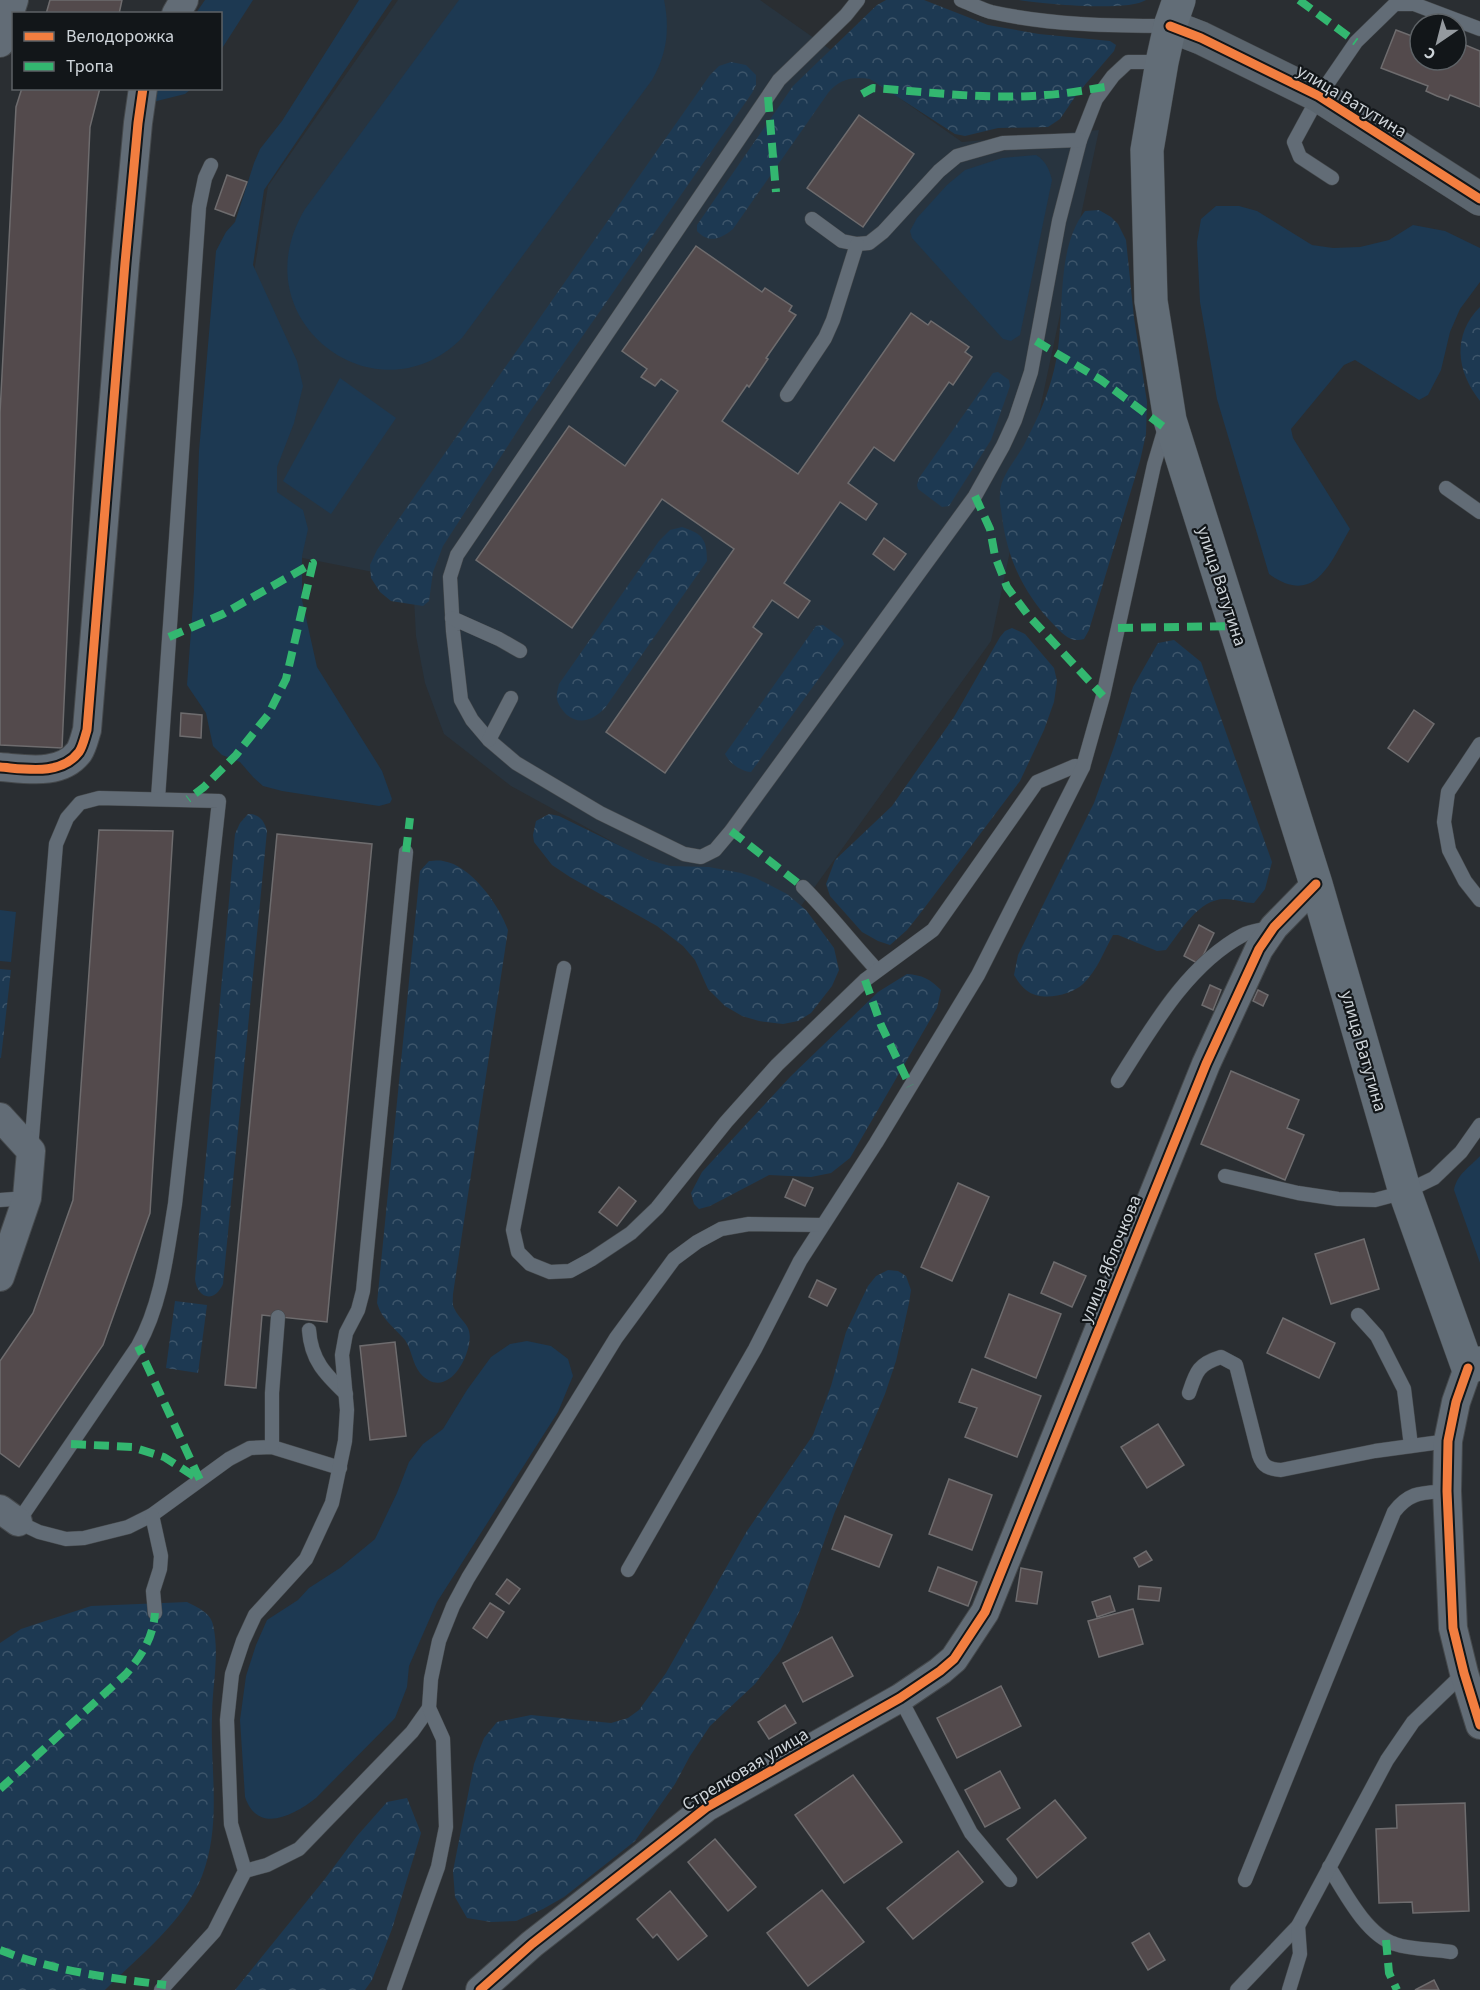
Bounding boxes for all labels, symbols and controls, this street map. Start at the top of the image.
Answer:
legend [12,12,222,90]
north arrow [1408,12,1468,72]
text: Велодорожка [66,24,174,49]
text: С [1420,42,1440,65]
text: Тропа [66,54,114,79]
street label: улица Ватутина [1292,59,1412,144]
street label: улица Ватутина [1190,523,1253,649]
street label: улица Ватутина [1334,988,1393,1114]
street label: улица Яблочкова [1073,1191,1148,1327]
street label: Стрелковая улица [677,1722,813,1817]

